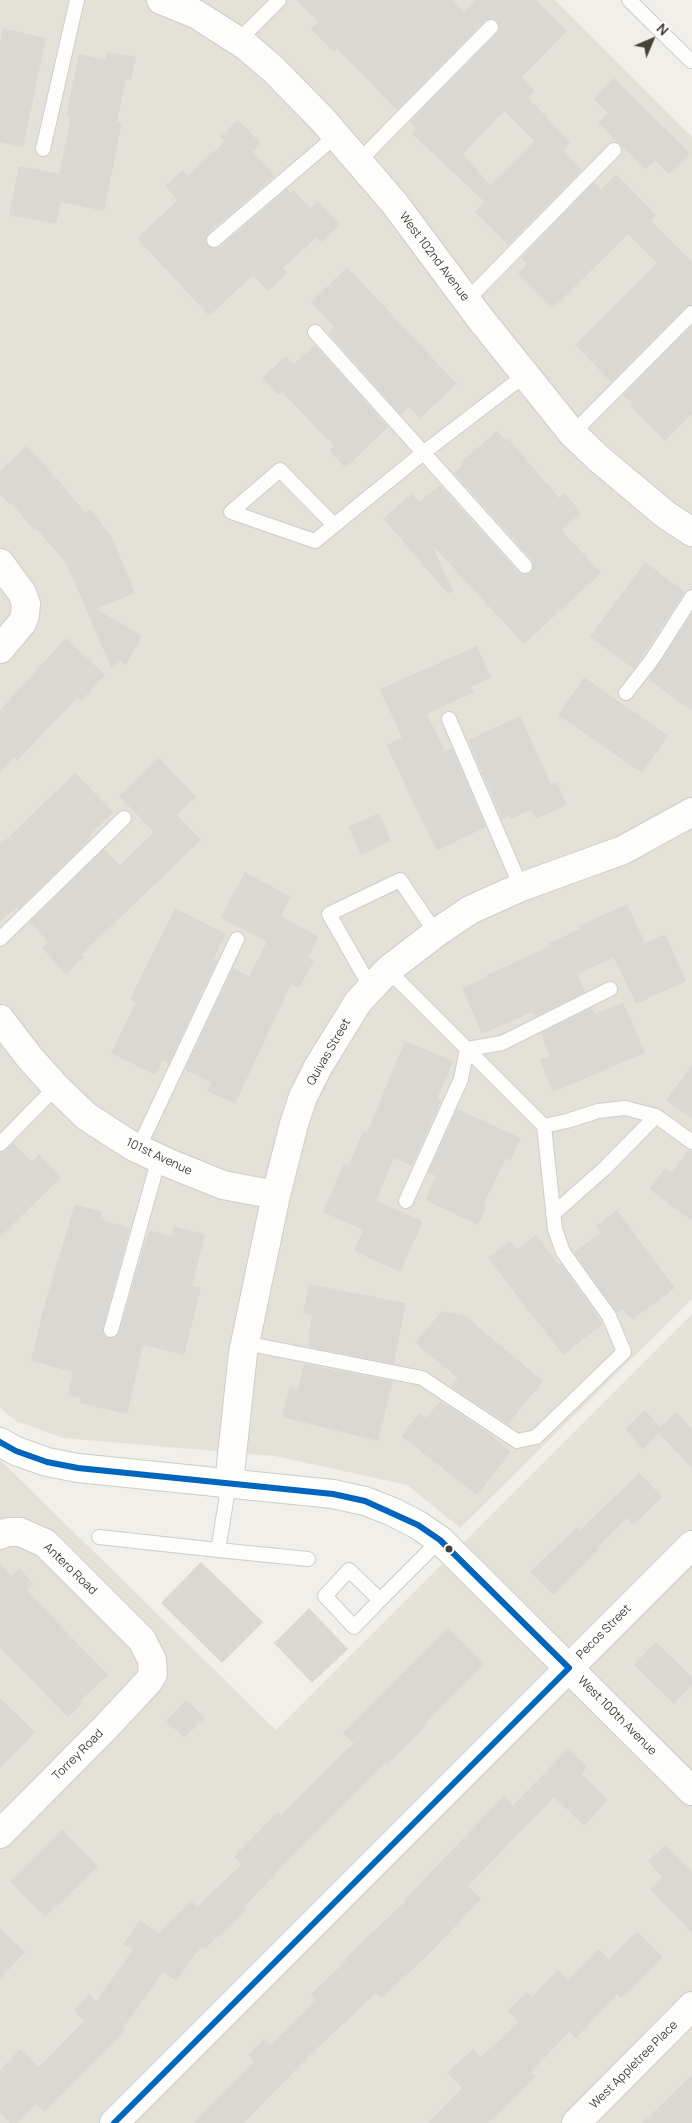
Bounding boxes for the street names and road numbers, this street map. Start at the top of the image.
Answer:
street label: West 102nd Avenue [396,210,472,304]
street label: Quivas Street [304,1016,354,1088]
street label: 101st Avenue [124,1135,194,1179]
street label: Antero Road [40,1540,100,1598]
street label: Pecos Street [574,1602,634,1662]
street label: West 100th Avenue [575,1674,659,1758]
street label: Torrey Road [50,1727,106,1783]
street label: West Appletree Place [587,2018,681,2112]

